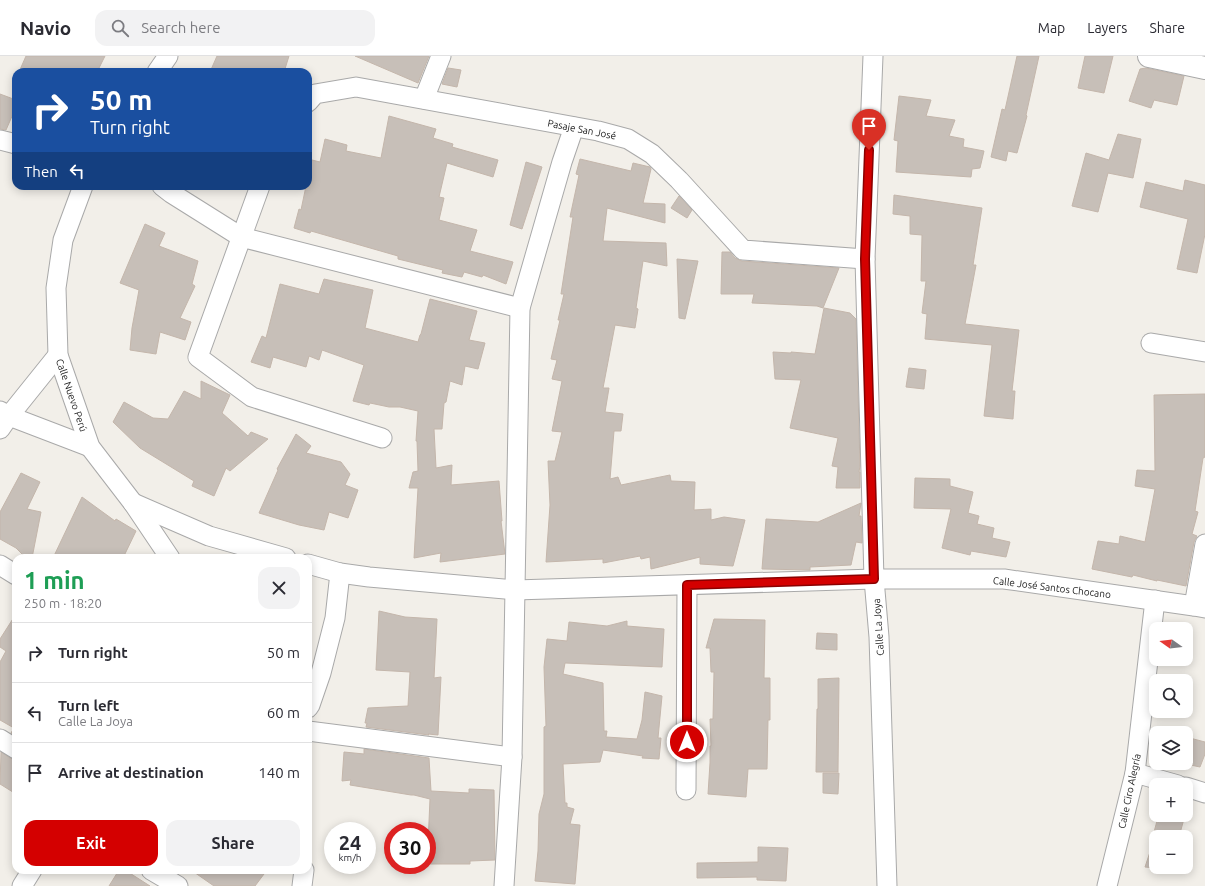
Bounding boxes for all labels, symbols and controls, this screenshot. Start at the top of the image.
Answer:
search box [95,10,375,46]
text: Navio [20,17,71,39]
icon: search [109,17,131,39]
text: Search here [141,19,220,36]
text: Map [1038,20,1065,36]
text: Layers [1087,20,1127,36]
text: Share [1149,20,1185,36]
icon: right [24,84,76,136]
text: 50 m [90,84,152,115]
pin [852,109,886,150]
icon: arrive [858,115,880,137]
text: Turn right [90,117,170,137]
street label: Pasaje San José [547,117,617,142]
icon: left [66,160,88,182]
text: Then [24,163,58,180]
street label: Calle Nuevo Perú [54,357,89,433]
text: 1 min [24,567,85,594]
button: close [258,567,300,609]
street label: Calle José Santos Chocano [992,575,1112,600]
text: 250 m · 18:20 [24,596,102,610]
street label: Calle La Joya [871,598,886,656]
north arrow [1149,622,1193,666]
map controls [1149,622,1193,874]
icon: right [24,642,46,664]
text: Turn right [58,644,128,661]
text: 50 m [267,644,300,661]
button: search [1149,674,1193,718]
text: Turn left [58,697,119,714]
icon: left [24,702,46,724]
text: 60 m [267,704,300,721]
text: Calle La Joya [58,714,133,728]
position arrow [666,721,708,763]
button: layers [1149,726,1193,770]
street label: Calle Ciro Alegría [1116,753,1143,830]
icon: arrive [24,762,46,784]
text: Arrive at destination [58,764,204,781]
text: 140 m [258,764,300,781]
button: + [1149,778,1193,822]
button: Exit [24,820,158,866]
button: Share [166,820,300,866]
speed limit sign: 30 [384,822,436,874]
button: − [1149,830,1193,874]
text: 24 [339,831,361,854]
text: km/h [338,852,362,863]

